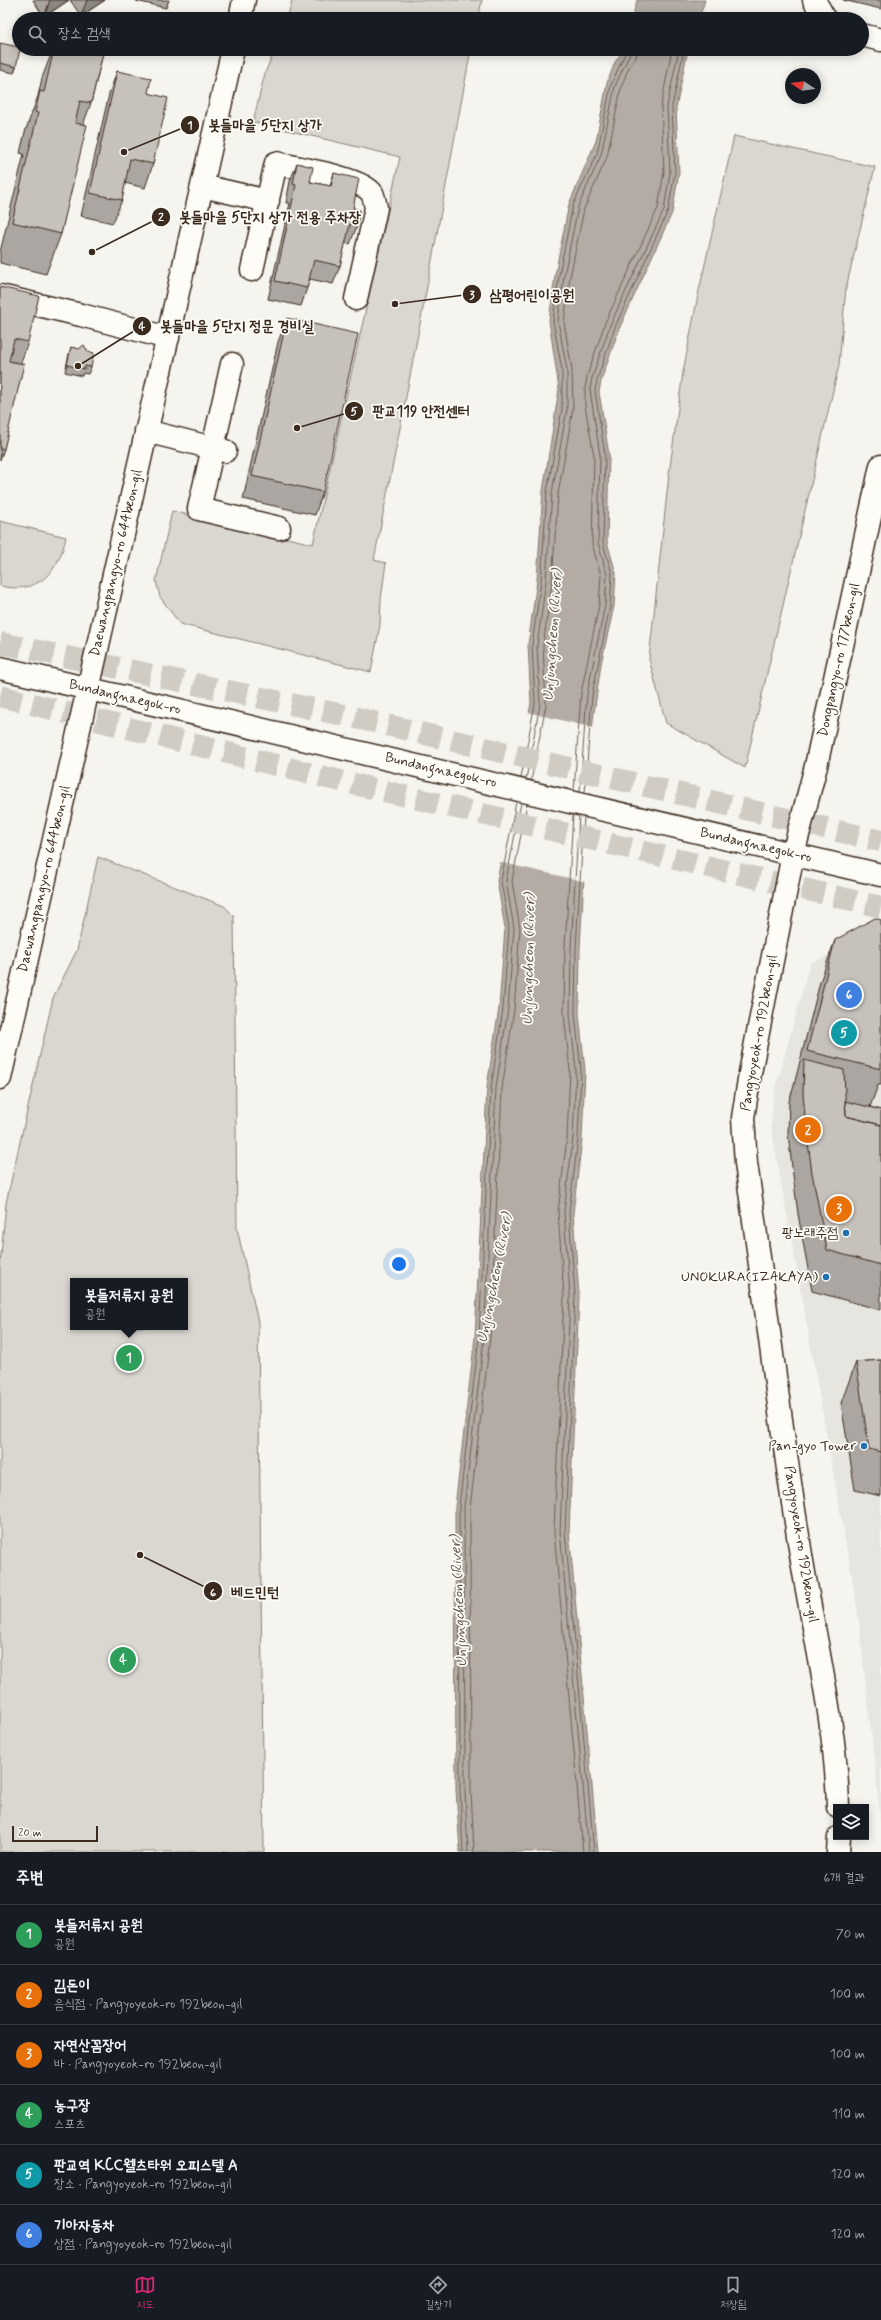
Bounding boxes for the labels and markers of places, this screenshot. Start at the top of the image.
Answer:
callout: 봇들마을 5단지 상가 [180,111,330,138]
callout: 봇들마을 5단지 상가 전용 주차장 [151,203,369,230]
callout: 삼평어린이공원 [462,281,583,308]
callout: 봇들마을 5단지 정문 경비실 [132,313,322,340]
callout: 판교119 안전센터 [344,398,478,425]
pin: 6 [836,980,862,1010]
pin: 5 [831,1018,857,1048]
pin: 2 [795,1115,821,1145]
pin: 3 [826,1194,852,1224]
place label: 팡노래주점 [782,1224,838,1242]
marker: 팡노래주점 [841,1228,851,1238]
place label: UNOKURA(IZAKAYA) [681,1268,818,1286]
marker: UNOKURA(IZAKAYA) [821,1272,831,1282]
pin: 1 [116,1343,142,1373]
place label: Pan-gyo Tower [768,1437,856,1455]
marker: Pan-gyo Tower [859,1441,869,1451]
callout: 베드민턴 [203,1578,287,1605]
pin: 4 [110,1645,136,1675]

